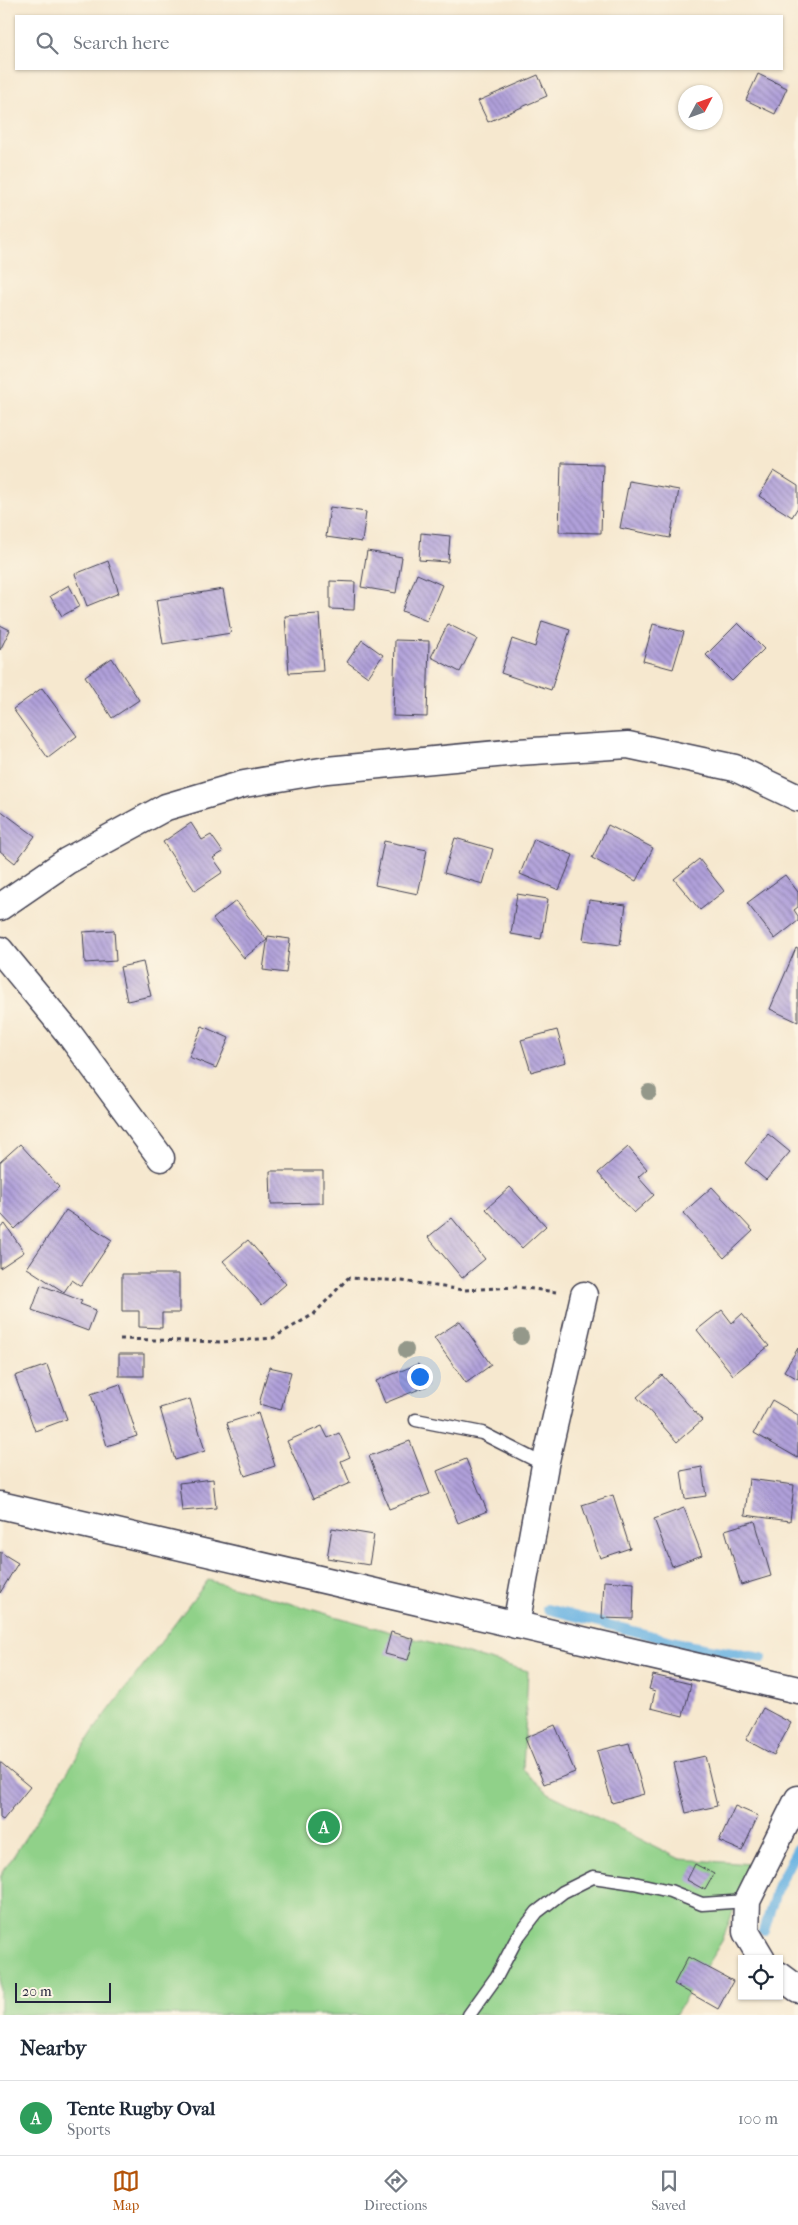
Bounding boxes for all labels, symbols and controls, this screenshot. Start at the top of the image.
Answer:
search box [15,15,783,70]
icon: search [33,29,61,57]
text: Search here [73,32,169,54]
north arrow [678,85,723,130]
your location [407,1364,433,1390]
pin: A [308,1808,340,1846]
map controls [738,1955,783,2000]
button: locate [738,1955,783,2000]
scale bar [15,1980,111,2003]
text: 20 m [22,1983,52,2000]
text: Nearby [20,2036,86,2060]
text: Tente Rugby Oval [67,2098,215,2120]
text: A [31,2109,41,2128]
text: 100 m [738,2109,778,2128]
text: Sports [67,2120,110,2139]
tab: Map [112,2167,140,2214]
tab: Directions [364,2167,427,2214]
tab: Saved [651,2167,686,2214]

